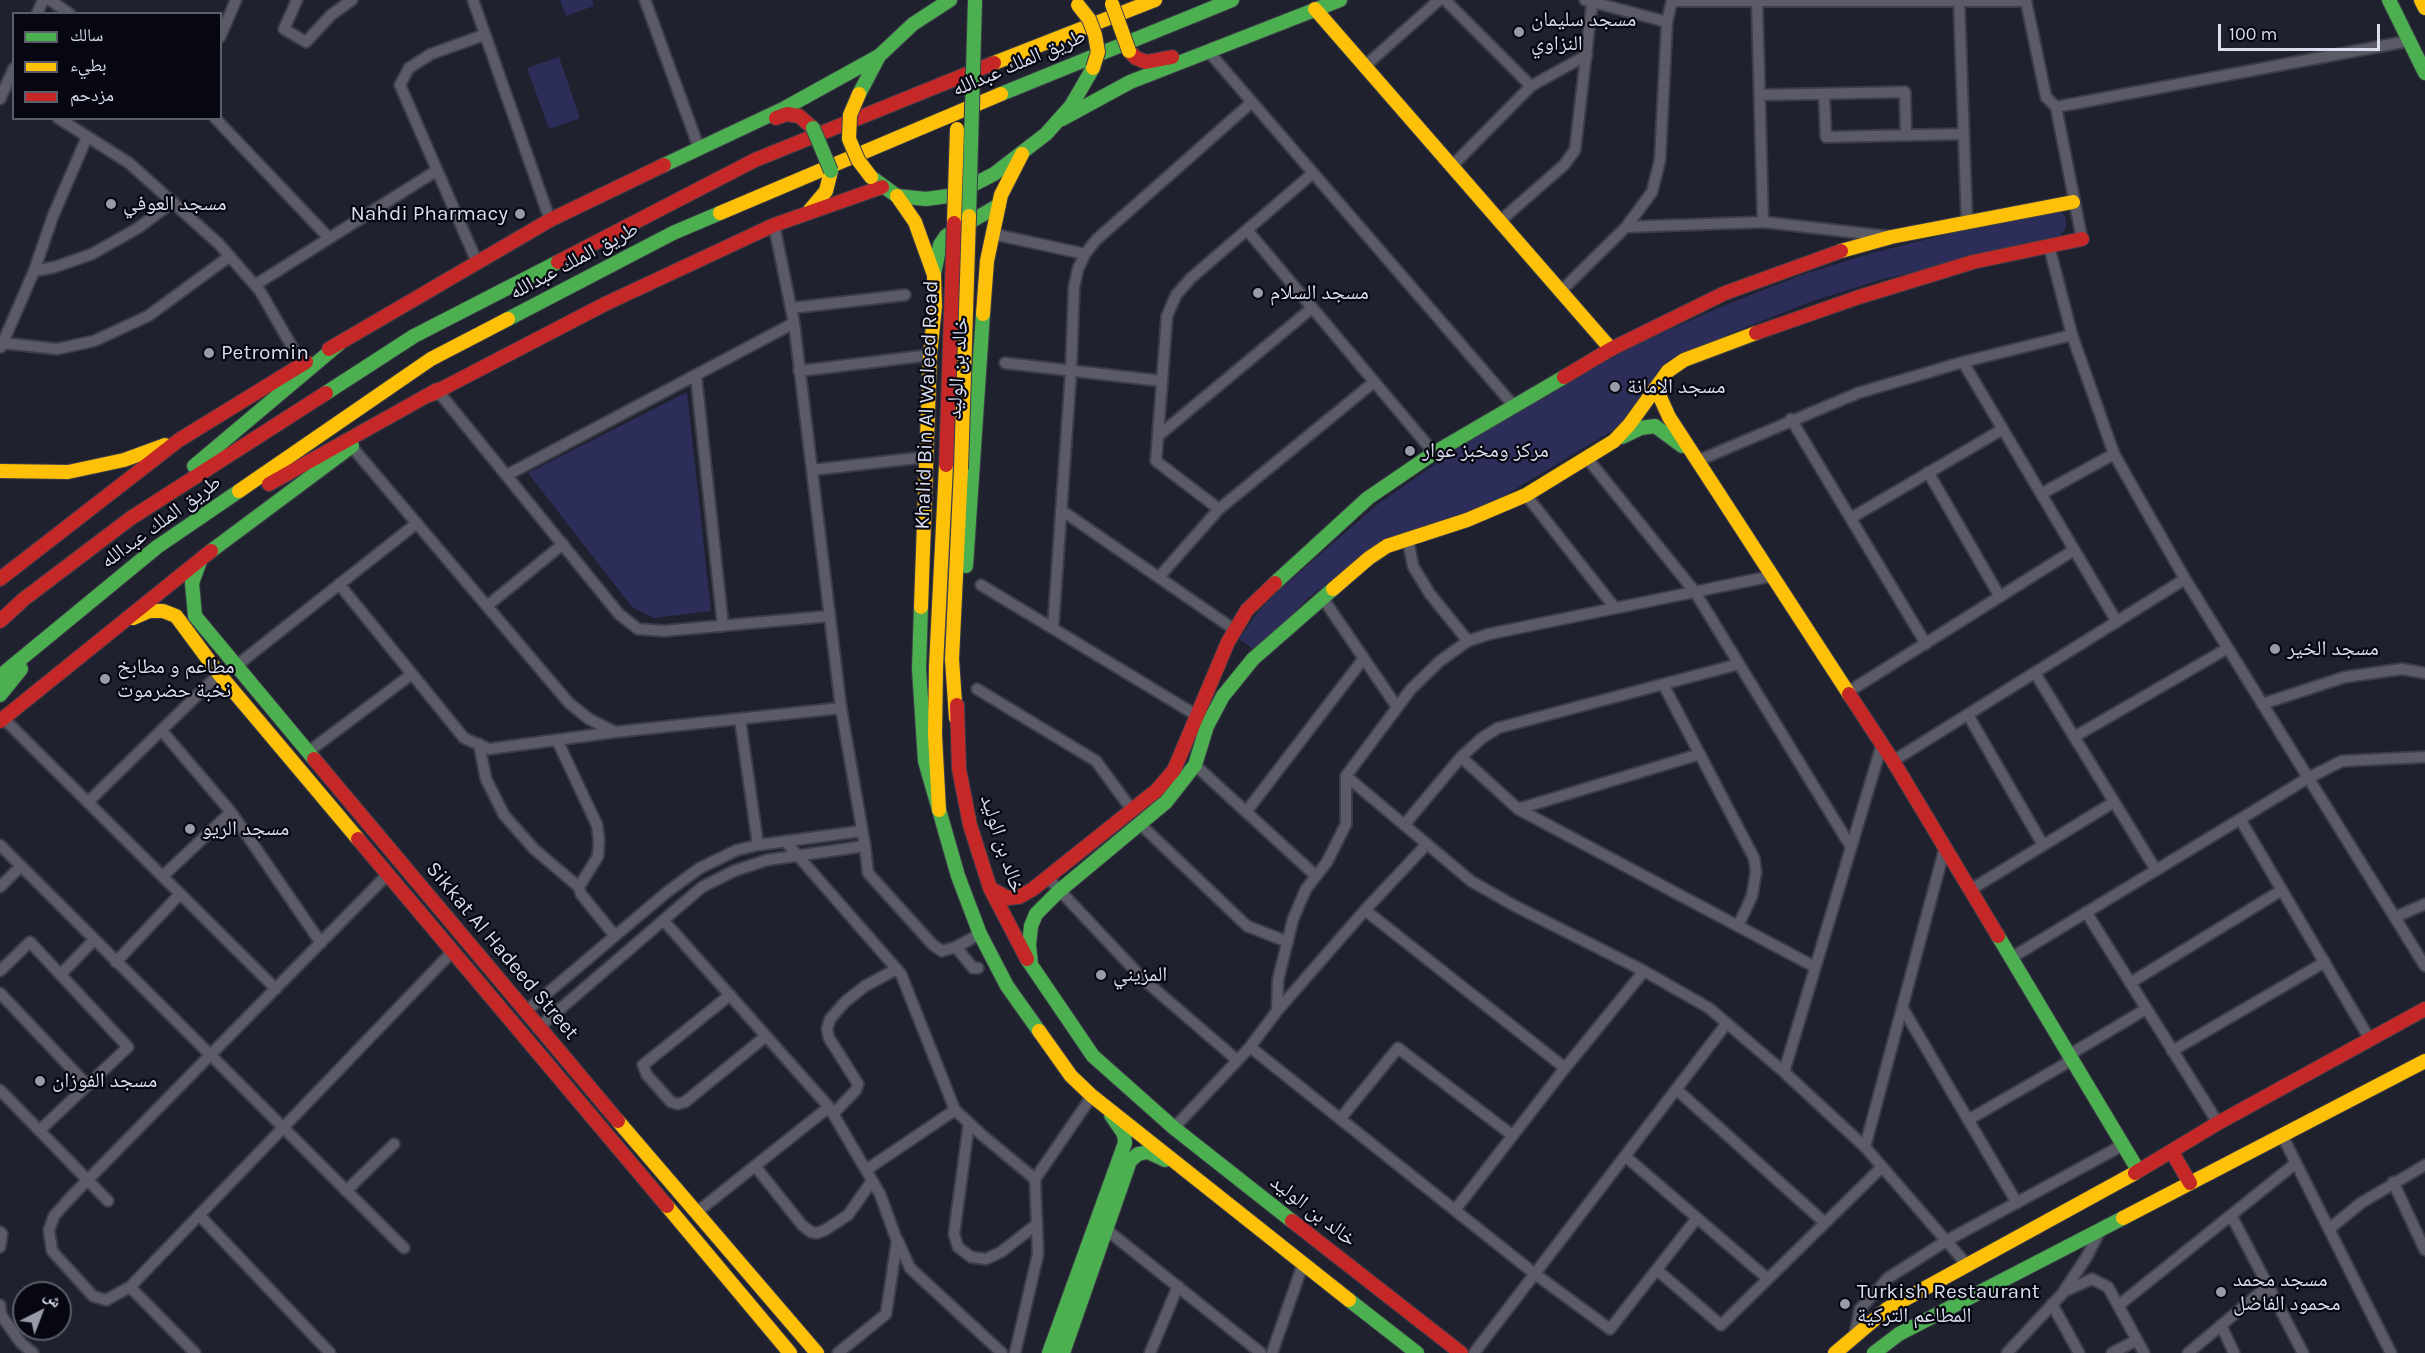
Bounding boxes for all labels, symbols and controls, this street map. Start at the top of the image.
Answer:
place label: مسجد سليمان النزاوي [1531,7,1636,57]
legend [12,12,222,120]
scale bar [2221,12,2383,50]
text: 100 m [2229,23,2277,45]
text: سالك [70,24,103,46]
street label: طريق الملك عبدالله [948,24,1090,102]
marker: مسجد سليمان النزاوي [1512,25,1526,39]
text: بطيء [70,54,107,76]
text: مزدحم [70,84,114,106]
place label: مسجد العوفي [123,191,227,217]
marker: مسجد العوفي [104,197,118,211]
place label: Nahdi Pharmacy [350,201,508,227]
marker: Nahdi Pharmacy [513,207,527,221]
street label: طريق الملك عبدالله [505,216,643,306]
street label: Khalid Bin Al Waleed Road [910,280,944,530]
place label: مسجد السلام [1270,280,1369,306]
marker: مسجد السلام [1251,286,1265,300]
street label: خالد بن الوليد [942,316,974,420]
place label: Petromin [221,340,309,366]
marker: Petromin [202,346,216,360]
place label: مسجد الامانة [1627,374,1725,400]
marker: مسجد الامانة [1608,380,1622,394]
place label: مركز ومخبز عوار [1422,438,1549,464]
marker: مركز ومخبز عوار [1403,444,1417,458]
street label: طريق الملك عبدالله [96,470,226,574]
place label: مسجد الخير [2287,636,2379,662]
marker: مسجد الخير [2268,642,2282,656]
place label: مطاعم و مطابخ نخبة حضرموت [117,654,234,704]
marker: مطاعم و مطابخ نخبة حضرموت [98,672,112,686]
street label: خالد بن الوليد [974,791,1030,897]
place label: مسجد الريو [202,816,289,842]
marker: مسجد الريو [183,822,197,836]
street label: Sikkat Al Hadeed Street [420,857,584,1045]
place label: المزيني [1113,962,1167,988]
marker: المزيني [1094,968,1108,982]
place label: مسجد الفوزان [52,1068,157,1094]
marker: مسجد الفوزان [33,1074,47,1088]
street label: خالد بن الوليد [1265,1170,1361,1252]
place label: مسجد محمد محمود الفاضل [2233,1267,2341,1317]
place label: Turkish Restaurant المطاعم التركية [1857,1279,2040,1329]
north arrow [12,1281,72,1341]
marker: مسجد محمد محمود الفاضل [2214,1285,2228,1299]
text: ش [40,1286,66,1311]
marker: Turkish Restaurant المطاعم التركية [1838,1297,1852,1311]

